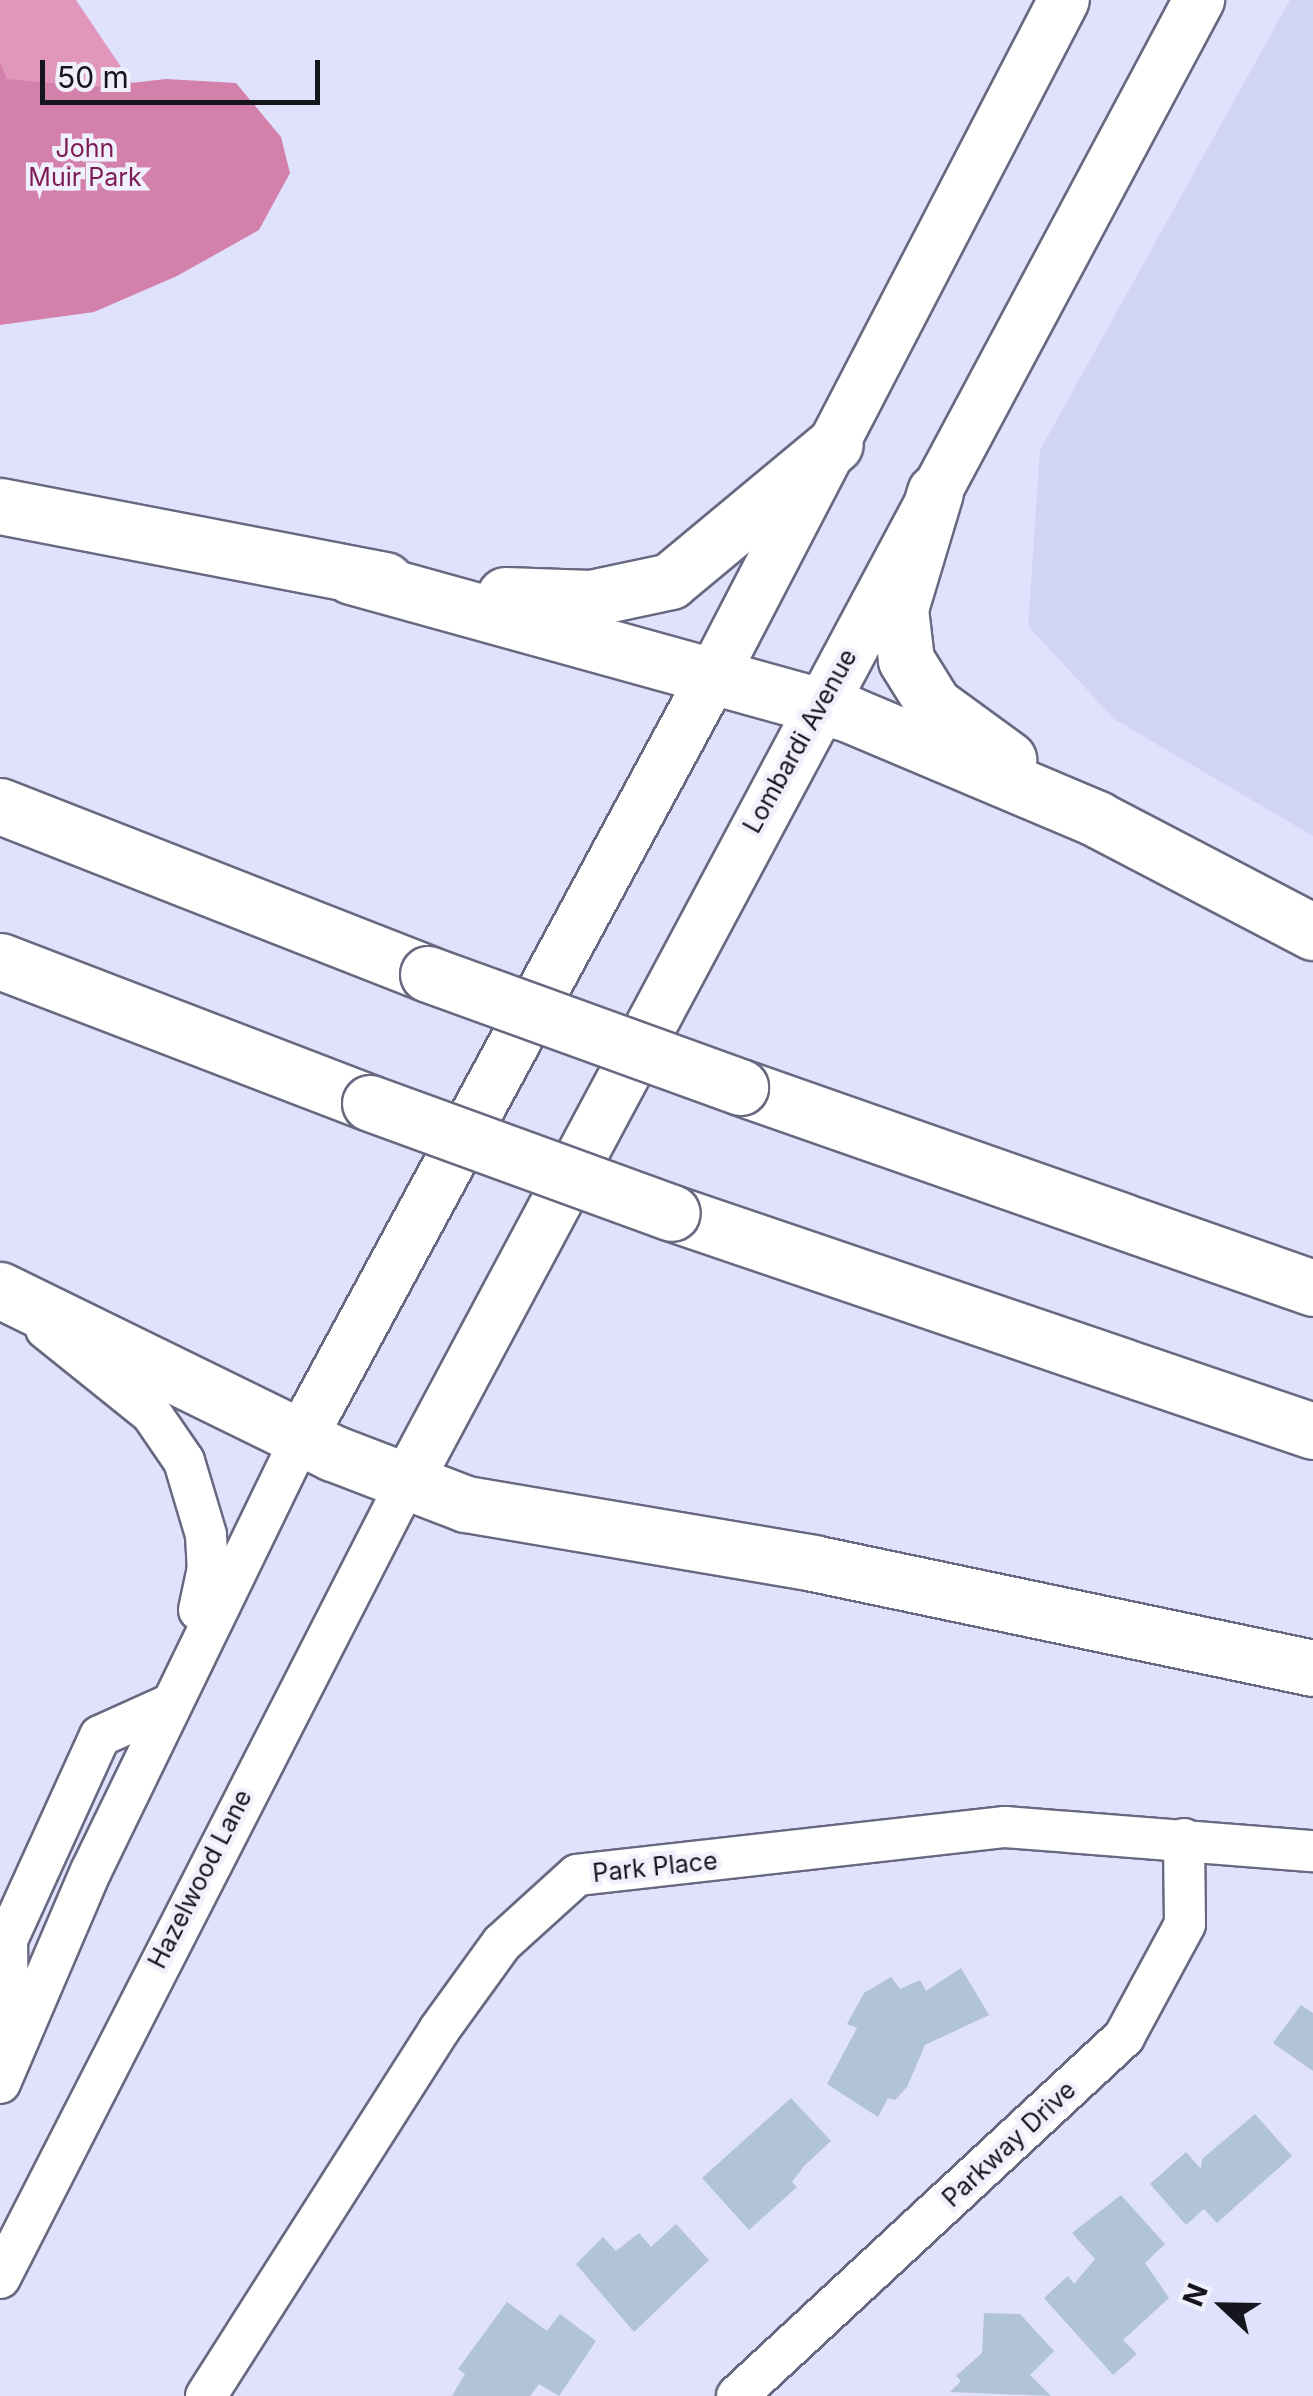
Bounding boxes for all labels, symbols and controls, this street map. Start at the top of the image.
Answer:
scale bar [45,40,325,102]
text: 50 m [57,59,129,95]
park label: John Muir Park [28,134,142,193]
street label: Lombardi Avenue [737,644,863,838]
street label: Hazelwood Lane [142,1785,258,1973]
street label: Park Place [591,1846,719,1888]
street label: Parkway Drive [936,2075,1082,2213]
north arrow [1173,2256,1273,2356]
text: N [1175,2278,1215,2311]

